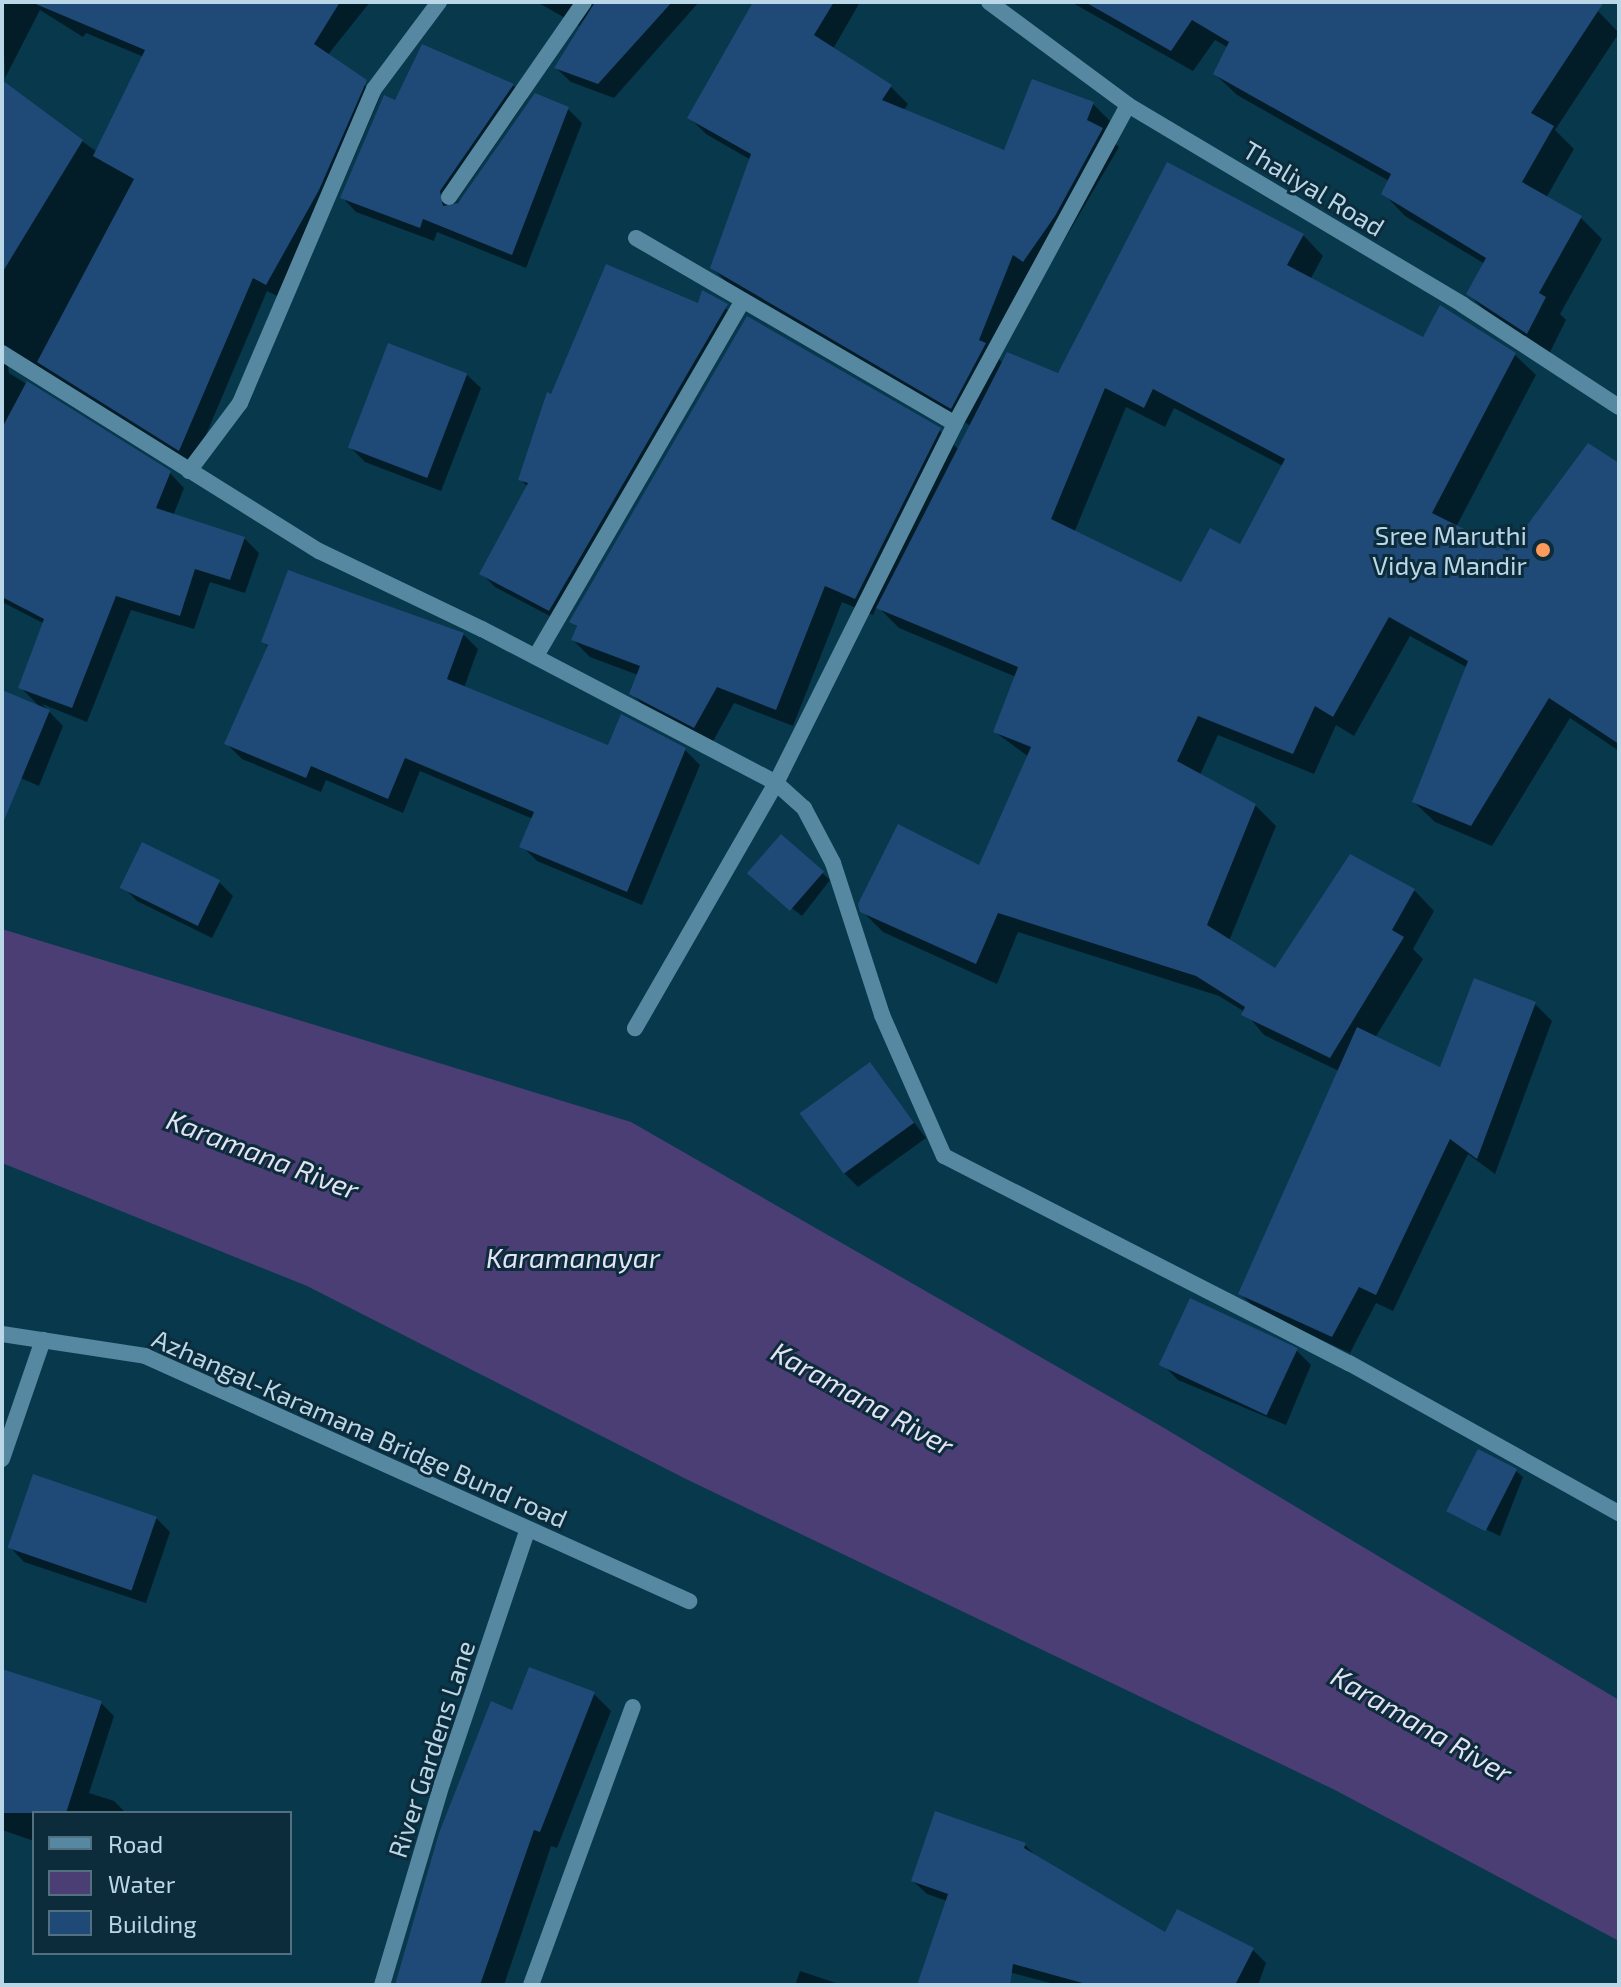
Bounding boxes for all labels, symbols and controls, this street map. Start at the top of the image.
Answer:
street label: Thaliyal Road [1237,133,1391,243]
place label: Sree Maruthi Vidya Mandir [1372,519,1527,580]
marker: Sree Maruthi Vidya Mandir [1534,541,1552,559]
water label: Karamana River [162,1102,364,1206]
water label: Karamanayar [486,1240,660,1274]
street label: Azhangal-Karamana Bridge Bund road [148,1322,572,1534]
water label: Karamana River [766,1334,960,1462]
street label: River Gardens Lane [381,1636,481,1862]
water label: Karamana River [1326,1659,1518,1789]
legend [32,1811,292,1955]
text: Road [108,1829,163,1858]
text: Water [108,1869,175,1898]
text: Building [108,1909,197,1938]

